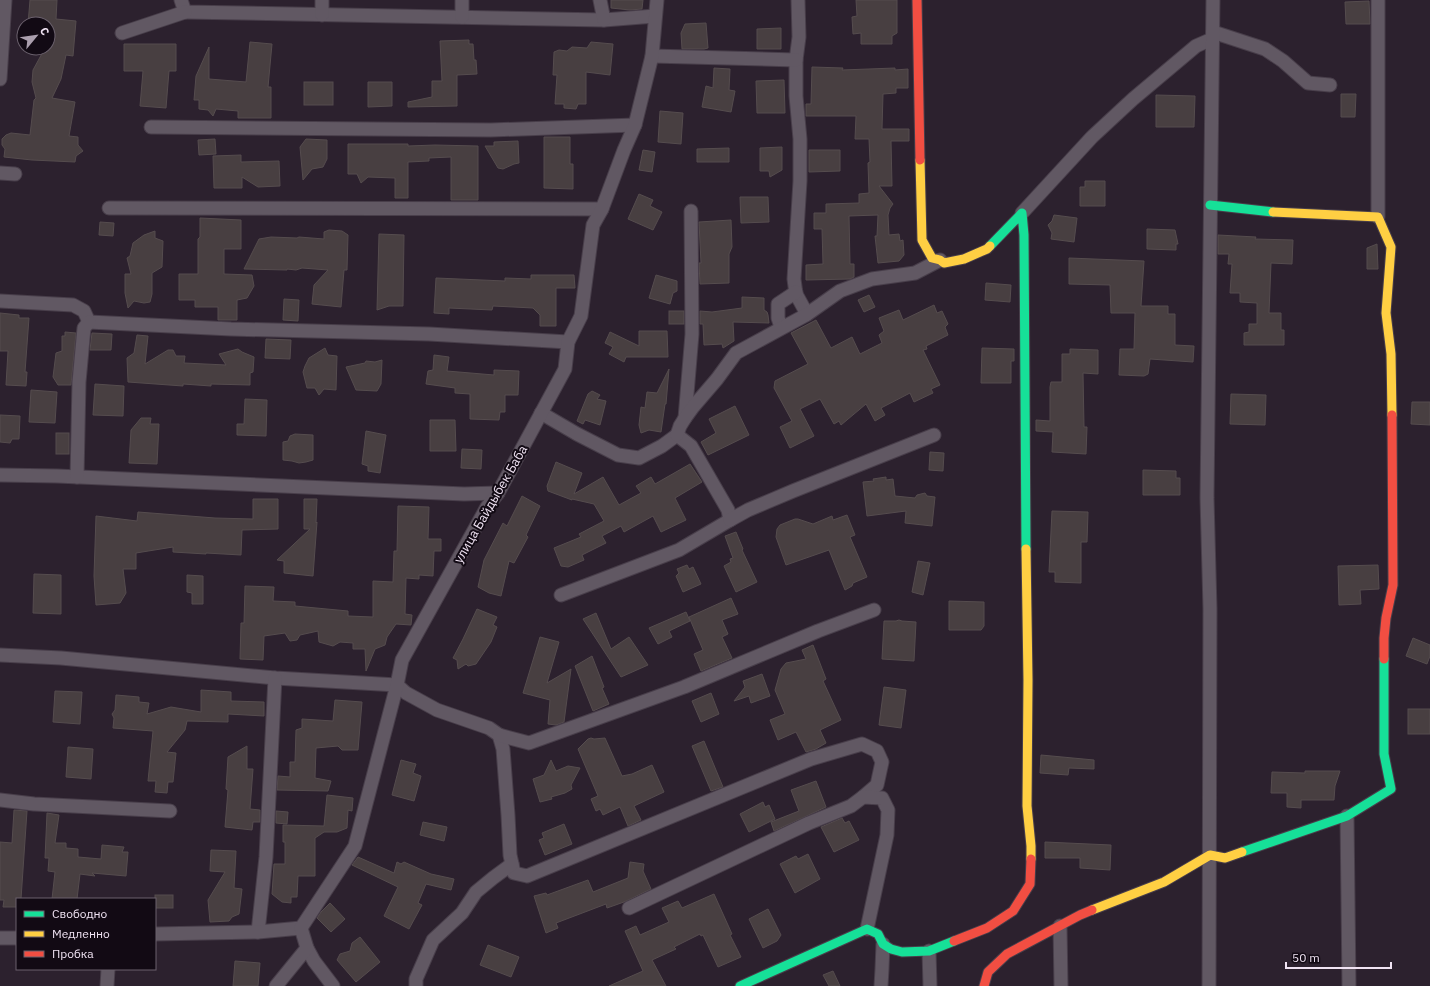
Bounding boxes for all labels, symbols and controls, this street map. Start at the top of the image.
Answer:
north arrow [16,16,56,56]
text: С [37,25,53,38]
street label: улица Байдыбек Баба [450,442,531,566]
legend [16,898,156,970]
text: Свободно [52,906,108,921]
text: Медленно [52,926,110,941]
scale bar [1286,944,1391,970]
text: Пробка [52,946,94,961]
text: 50 m [1292,950,1320,965]

